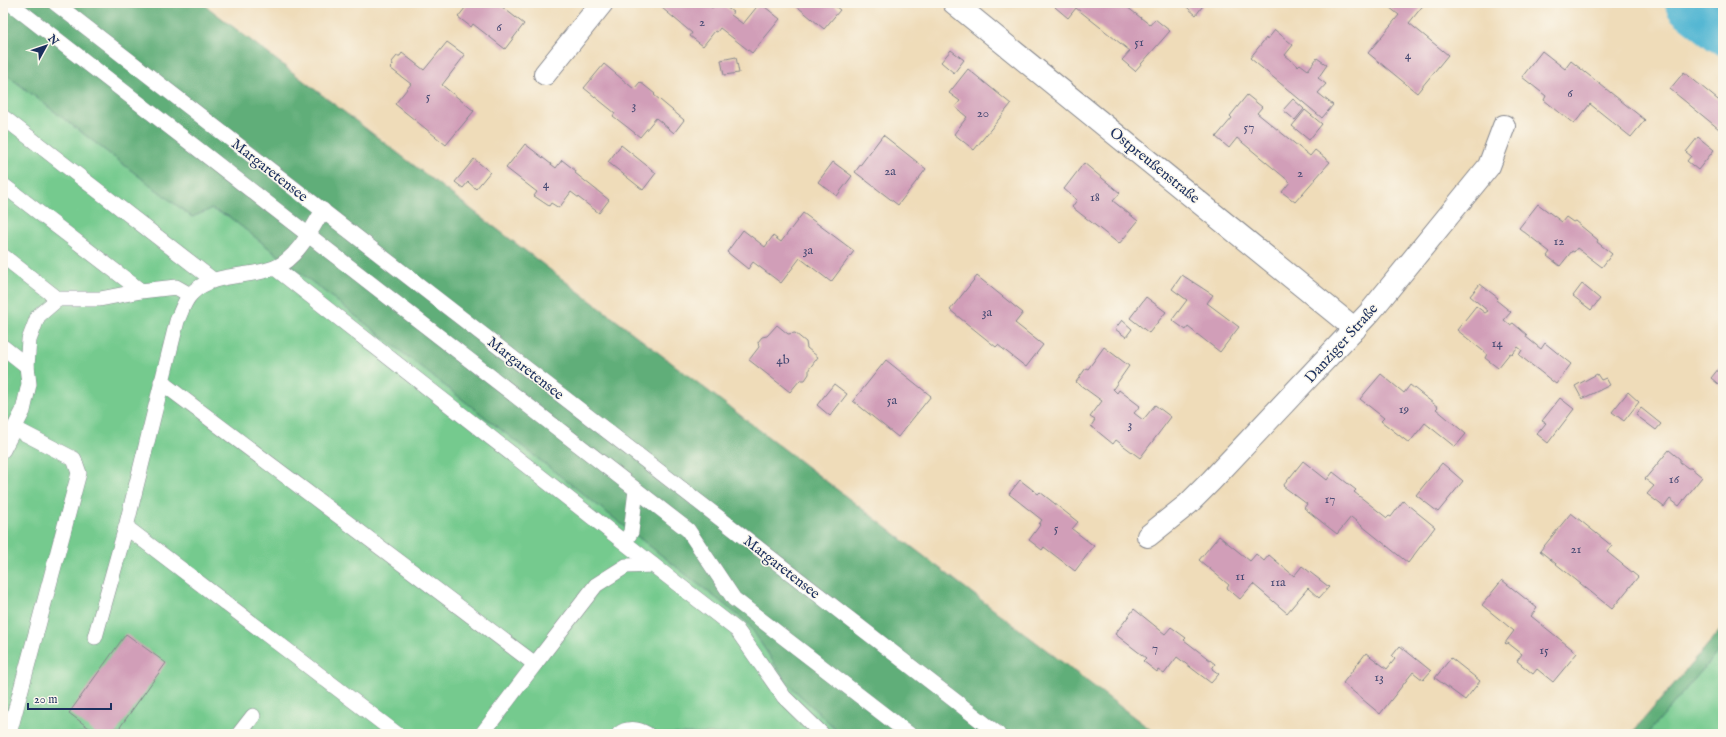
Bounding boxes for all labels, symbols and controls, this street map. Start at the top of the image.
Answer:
house number: 2 [699,14,705,31]
house number: 6 [496,19,502,36]
north arrow [26,26,66,66]
text: N [44,31,62,49]
house number: 51 [1134,34,1144,51]
house number: 4 [1405,47,1412,64]
house number: 6 [1567,85,1573,102]
house number: 5 [426,88,431,105]
house number: 3 [632,97,637,114]
house number: 20 [977,105,989,122]
house number: 57 [1244,119,1254,136]
street label: Ostpreußenstraße [1106,123,1204,208]
street label: Margaretensee [228,135,312,206]
house number: 2a [884,163,896,180]
house number: 2 [1297,165,1303,182]
house number: 4 [543,176,550,193]
house number: 18 [1090,189,1100,206]
house number: 12 [1554,233,1564,250]
house number: 3a [803,242,814,259]
street label: Danziger Straße [1301,299,1382,387]
house number: 3a [982,304,993,321]
street label: Margaretensee [484,333,568,404]
house number: 14 [1491,335,1503,352]
house number: 4b [776,352,790,369]
house number: 5a [887,392,898,409]
house number: 19 [1399,401,1410,418]
house number: 3 [1128,416,1133,433]
house number: 16 [1669,471,1680,488]
house number: 17 [1325,491,1335,508]
house number: 5 [1054,520,1059,537]
street label: Margaretensee [740,532,824,603]
house number: 21 [1571,541,1582,558]
house number: 11 [1235,568,1245,585]
house number: 11a [1270,574,1286,591]
house number: 7 [1152,640,1158,657]
house number: 15 [1539,642,1549,659]
house number: 13 [1374,669,1384,686]
scale bar [28,685,111,711]
text: 20 m [34,692,57,707]

